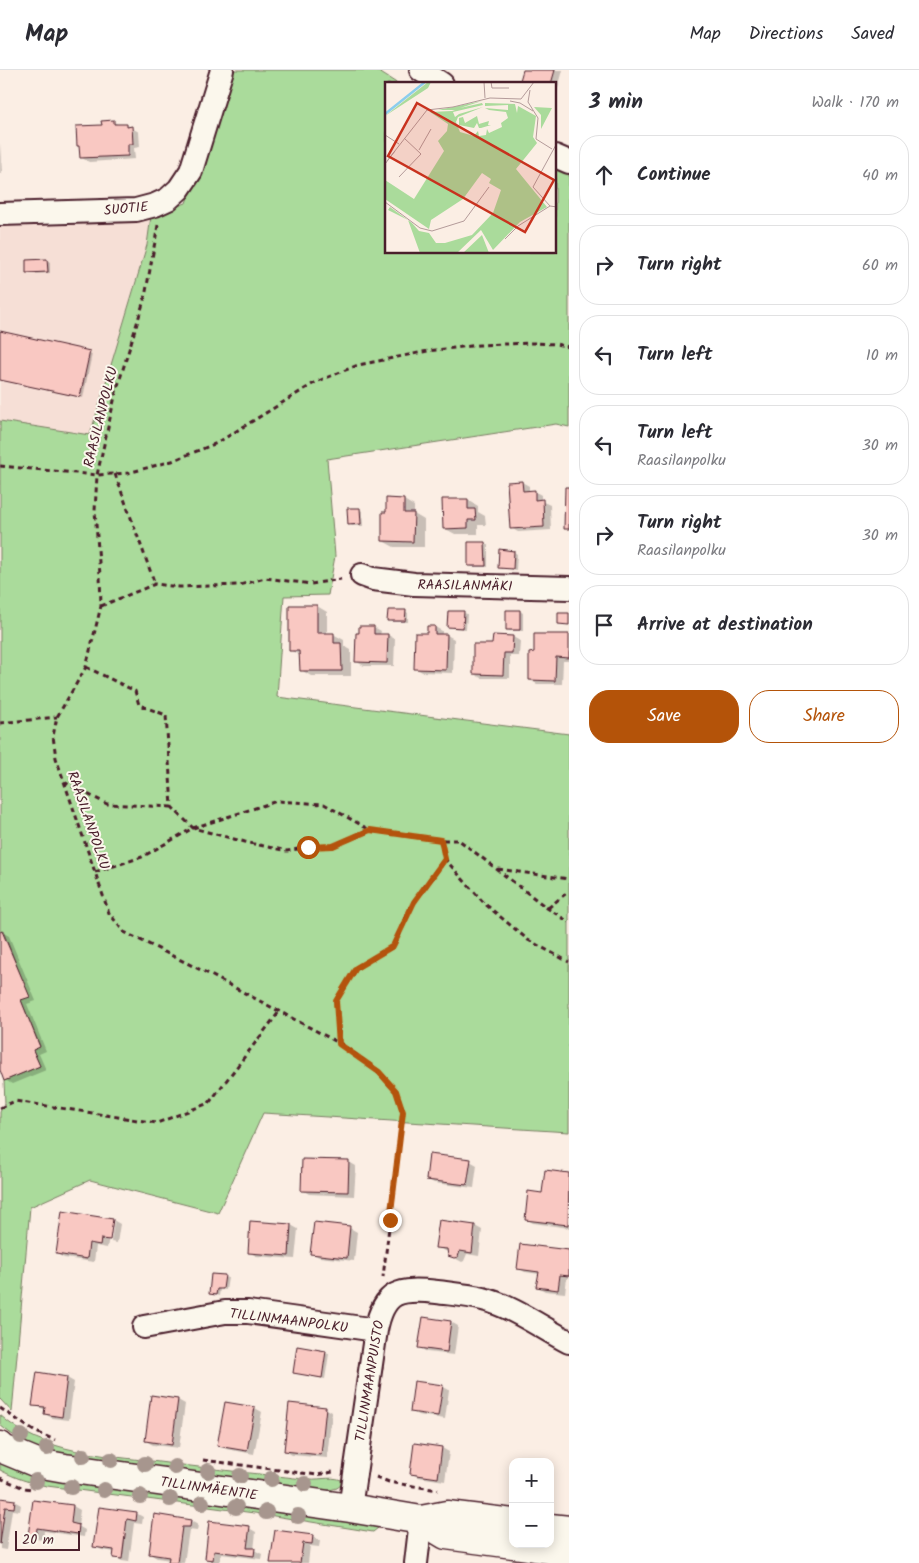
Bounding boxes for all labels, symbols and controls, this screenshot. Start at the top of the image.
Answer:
text: Map [25,15,68,54]
text: Map [689,20,721,49]
text: Directions [749,20,823,49]
text: Saved [851,20,894,49]
inset map [385,82,556,254]
text: 3 min [589,86,643,119]
text: Walk · 170 m [811,90,899,115]
text: Continue [637,160,710,190]
icon: ahead [590,161,618,189]
text: 40 m [862,163,898,188]
street label: SUOTIE [103,196,150,222]
text: Turn right [637,250,722,280]
icon: right [590,251,618,279]
text: 60 m [862,253,898,278]
text: Turn left [637,340,712,370]
icon: left [590,341,618,369]
text: 10 m [866,343,898,368]
street label: RAASILANPOLKU [78,365,124,470]
text: Turn left [637,418,712,448]
icon: left [590,431,618,459]
text: 30 m [862,433,898,458]
text: Raasilanpolku [637,448,726,473]
text: Turn right [637,508,722,538]
icon: right [590,521,618,549]
text: 30 m [862,523,898,548]
text: Raasilanpolku [637,538,726,563]
street label: RAASILANMÄKI [417,574,513,598]
text: Arrive at destination [637,610,813,640]
icon: arrive [590,611,618,639]
button: Save [589,690,739,743]
button: Share [749,690,899,743]
street label: RAASILANPOLKU [61,768,115,873]
route start [297,836,320,859]
route end [379,1209,402,1232]
street label: TILLINMAANPOLKU [228,1303,349,1339]
street label: TILLINMAANPUISTO [350,1319,390,1443]
map controls [509,1458,554,1548]
button: + [509,1458,554,1503]
street label: TILLINMÄENTIE [159,1471,260,1507]
button: − [509,1503,554,1548]
scale bar [15,1528,80,1551]
text: 20 m [22,1529,54,1551]

